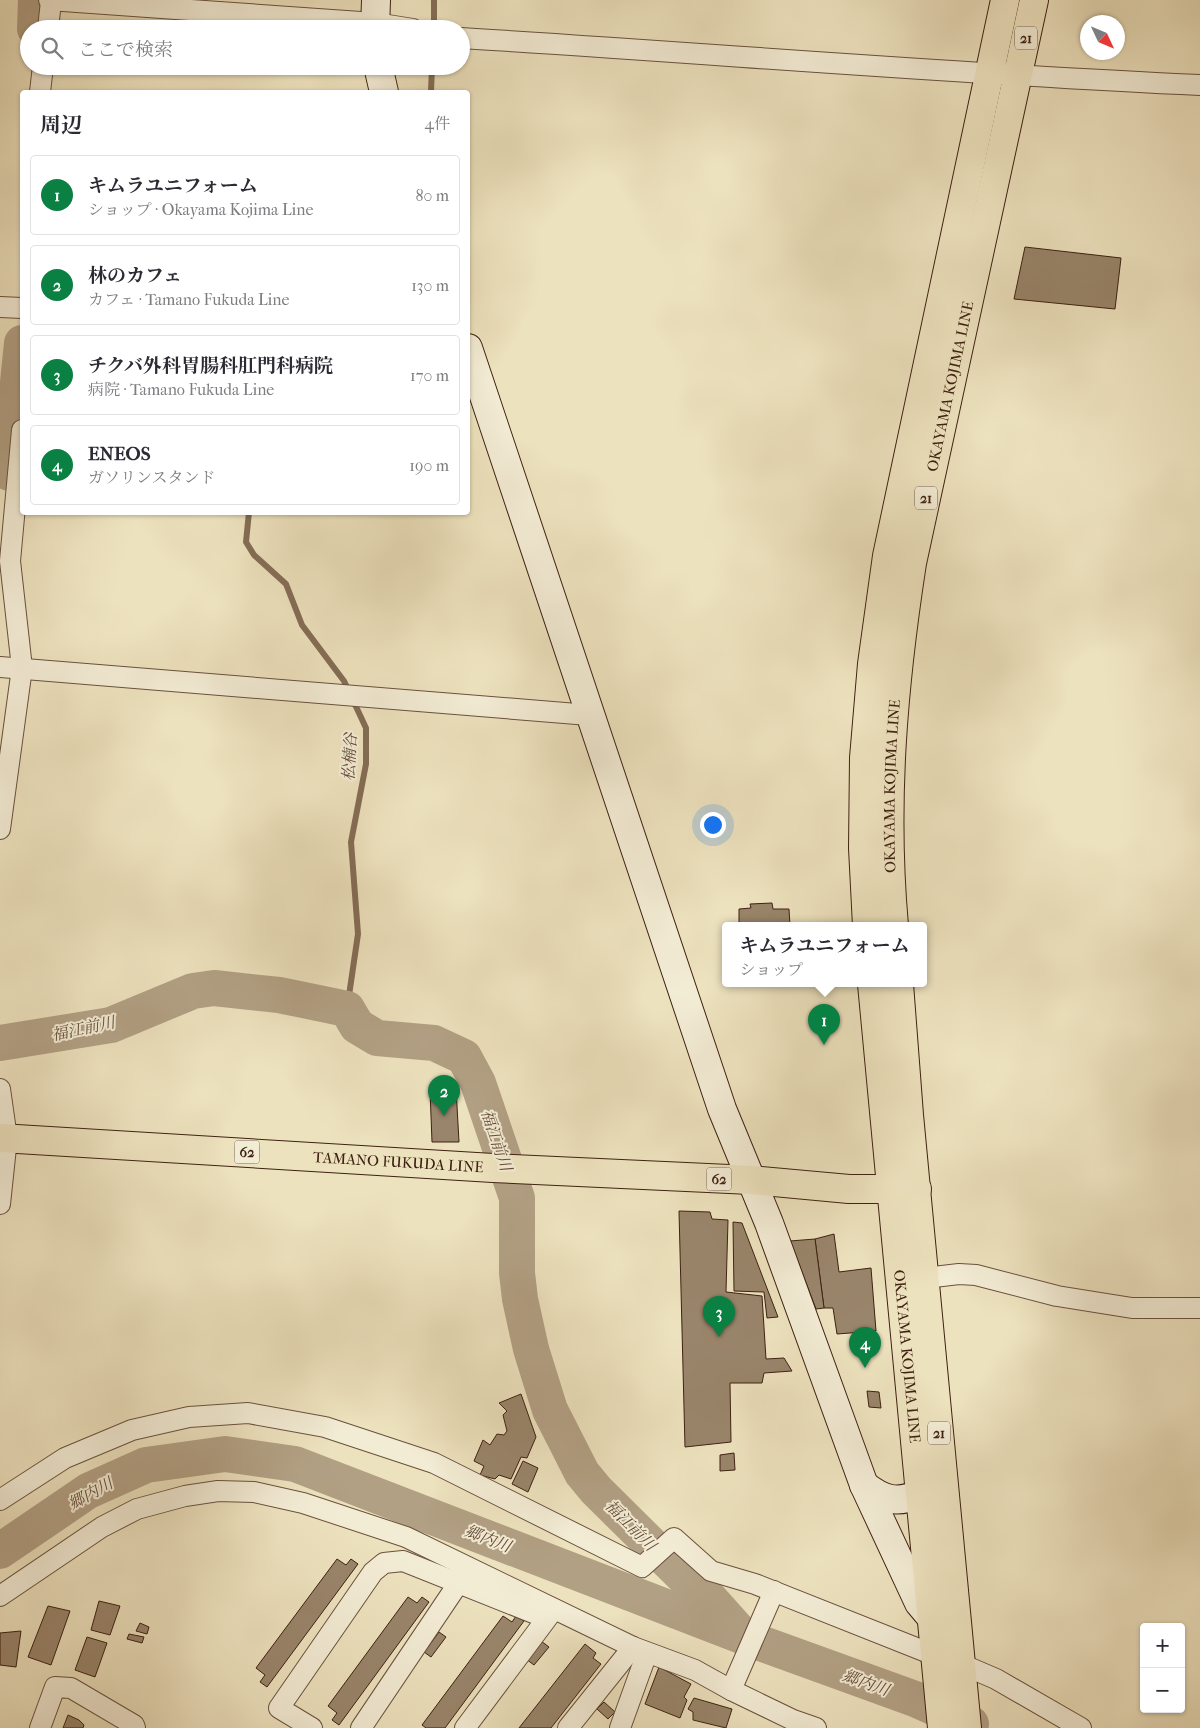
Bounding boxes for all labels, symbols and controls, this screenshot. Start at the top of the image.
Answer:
north arrow [1080,15,1125,60]
search box [20,20,470,75]
road number: 21 [1015,26,1037,49]
icon: search [38,34,66,62]
text: ここで検索 [78,39,173,61]
text: 周辺 [40,113,82,137]
text: 4件 [425,114,450,133]
text: キムラユニフォーム [88,175,258,197]
text: 1 [54,186,60,205]
text: 80 m [415,186,449,205]
text: ショップ · Okayama Kojima Line [88,200,313,219]
text: 林のカフェ [88,265,182,287]
text: 2 [53,276,61,295]
text: 130 m [411,276,449,295]
text: カフェ · Tamano Fukuda Line [88,290,289,309]
street label: OKAYAMA KOJIMA LINE [923,300,977,473]
text: チクバ外科胃腸科肛門科病院 [88,355,333,377]
text: 3 [54,366,60,385]
text: 170 m [410,366,449,385]
text: 病院 · Tamano Fukuda Line [88,380,274,399]
text: ENEOS [88,443,150,465]
text: 4 [52,456,62,475]
text: 190 m [409,456,449,475]
text: ガソリンスタンド [88,468,216,487]
road number: 21 [915,486,937,509]
street label: OKAYAMA KOJIMA LINE [880,699,904,873]
water label: 松楠谷 [339,732,360,781]
your location [700,812,726,838]
popup [722,922,927,987]
text: キムラユニフォーム [740,935,909,957]
text: ショップ [740,960,803,979]
pin: 1 [808,1004,840,1045]
water label: 福江前川 [50,1012,118,1044]
pin: 2 [428,1075,460,1116]
water label: 福江前川 [477,1107,517,1175]
road number: 62 [234,1140,260,1164]
street label: TAMANO FUKUDA LINE [313,1148,484,1176]
road number: 62 [706,1168,732,1190]
street label: OKAYAMA KOJIMA LINE [890,1269,924,1444]
pin: 3 [703,1296,735,1337]
pin: 4 [849,1327,881,1368]
road number: 21 [928,1422,950,1445]
water label: 郷内川 [65,1473,118,1513]
water label: 福江前川 [601,1496,661,1556]
water label: 郷内川 [462,1521,515,1557]
map controls [1140,1623,1185,1713]
button: + [1140,1623,1185,1668]
water label: 郷内川 [840,1665,894,1700]
button: − [1140,1668,1185,1713]

